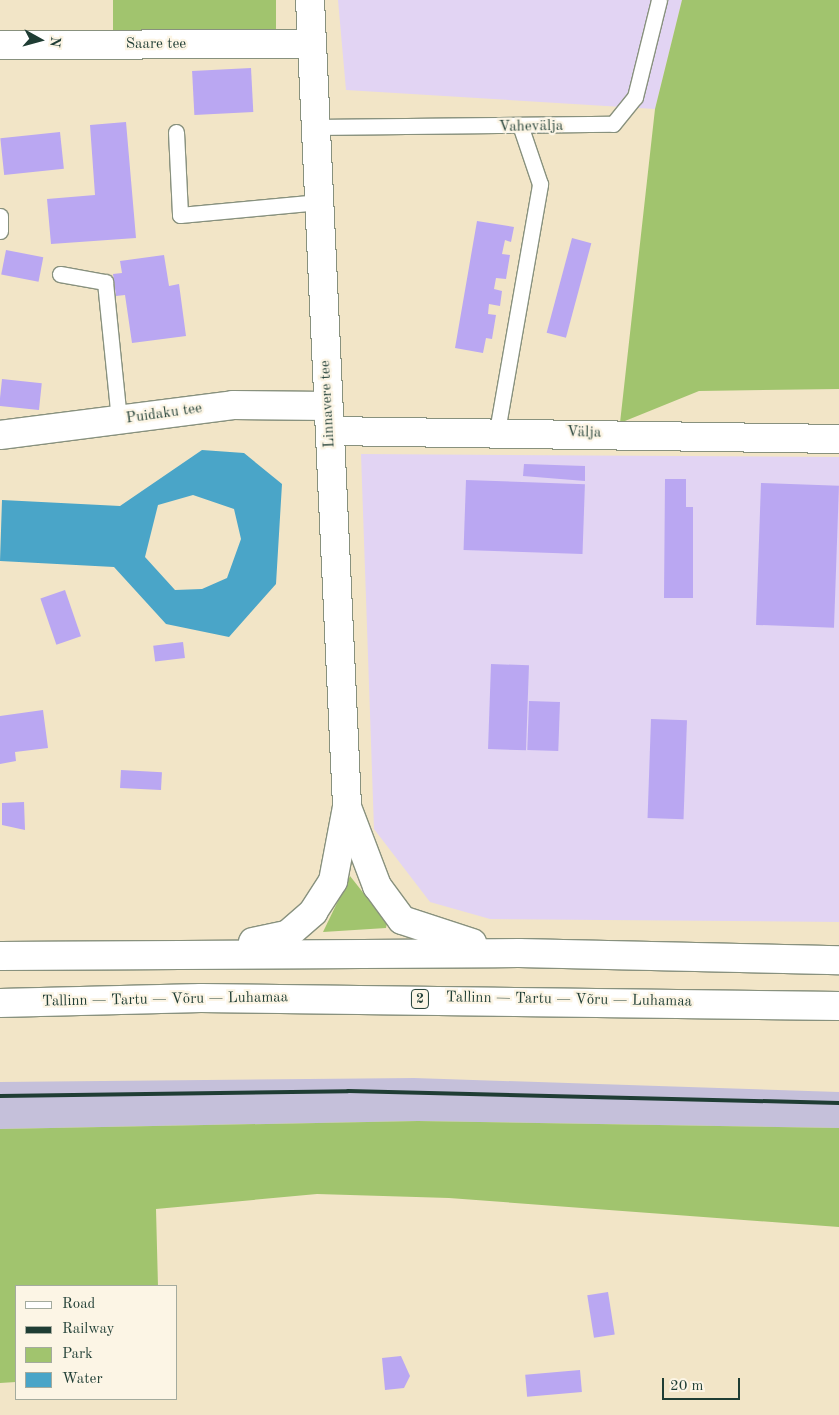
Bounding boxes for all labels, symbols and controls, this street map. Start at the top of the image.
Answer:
north arrow [15,15,65,65]
text: N [47,36,62,48]
street label: Saare tee [126,36,186,54]
street label: Vahevälja [499,117,563,137]
street label: Linnavere tee [317,360,339,448]
street label: Puidaku tee [125,400,203,428]
street label: Välja [567,424,601,442]
road number: 2 [410,988,430,1011]
street label: Tallinn — Tartu — Võru — Luhamaa [42,989,288,1011]
street label: Tallinn — Tartu — Võru — Luhamaa [446,989,692,1011]
legend [15,1285,178,1400]
text: Road [62,1297,95,1312]
text: Railway [62,1322,115,1337]
text: Park [62,1347,93,1362]
scale bar [664,1368,742,1400]
text: Water [62,1372,103,1387]
text: 20 m [670,1379,704,1394]

